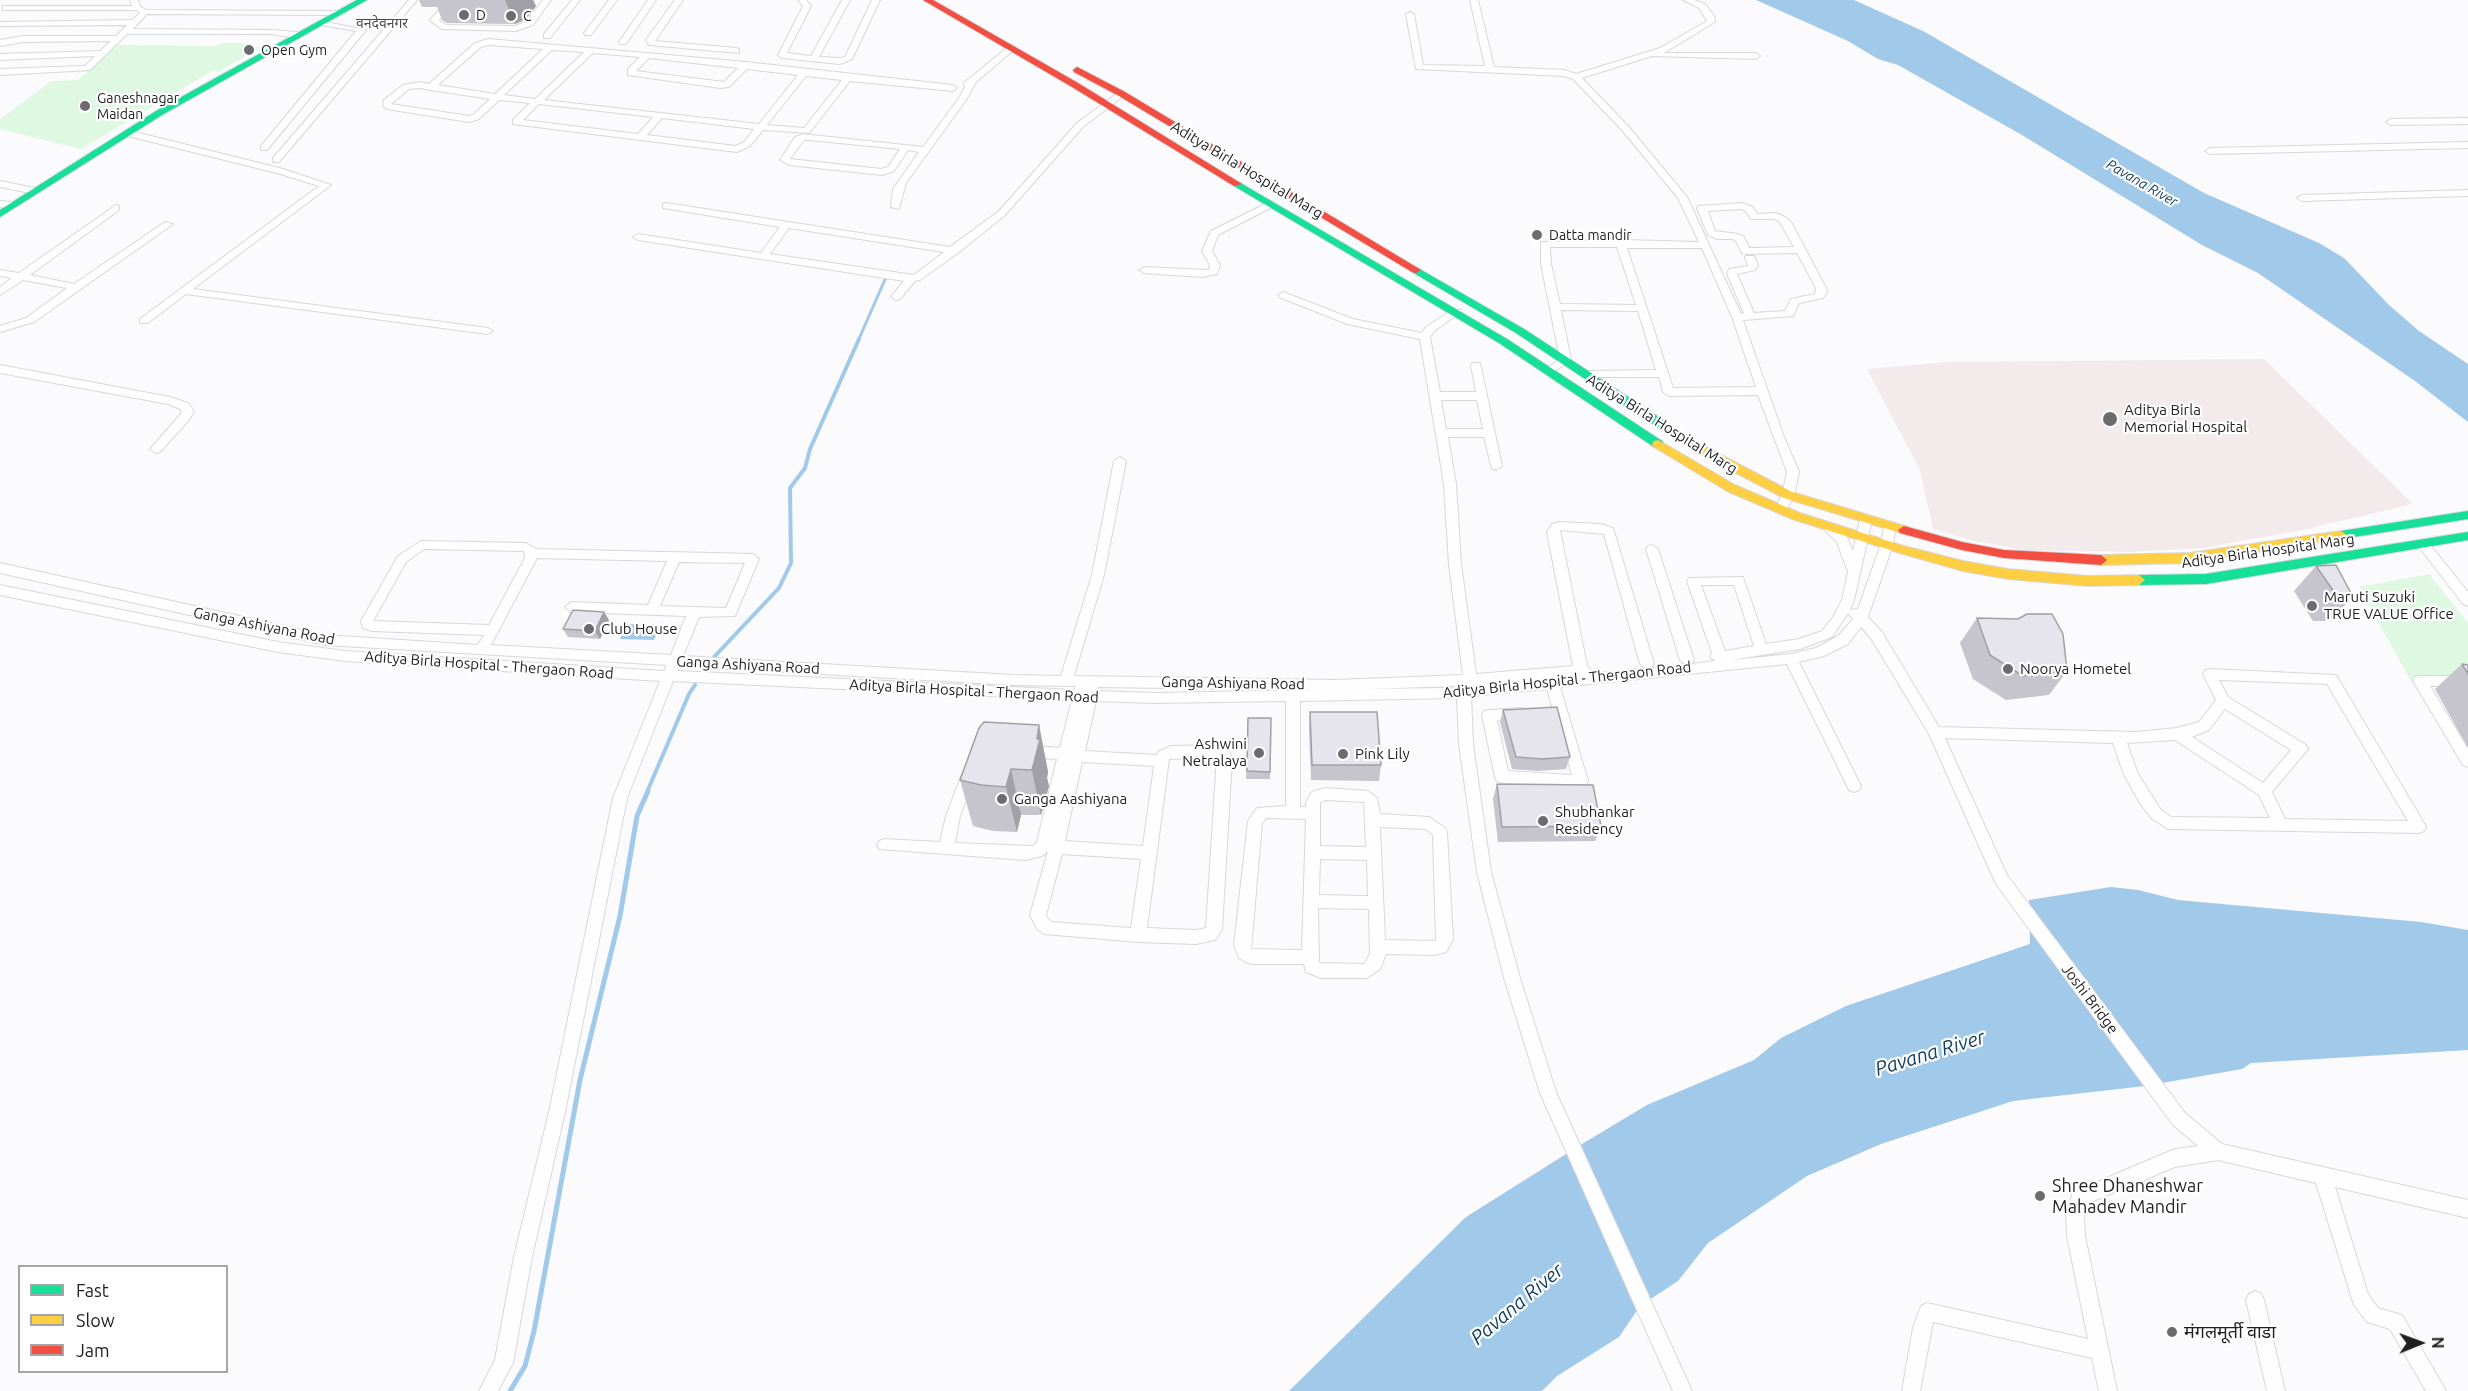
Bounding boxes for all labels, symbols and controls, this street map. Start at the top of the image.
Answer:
place label: D [476,7,486,23]
marker: D [457,8,471,22]
place label: C [523,8,532,24]
marker: C [504,9,518,23]
district label: वनदेवनगर [356,15,408,31]
place label: Open Gym [261,42,327,58]
marker: Open Gym [242,43,256,57]
place label: Ganeshnagar Maidan [97,90,179,122]
marker: Ganeshnagar Maidan [78,99,92,113]
street label: Aditya Birla Hospital Marg [1168,117,1326,223]
water label: Pavana River [2103,156,2181,210]
place label: Datta mandir [1549,227,1632,243]
marker: Datta mandir [1530,228,1544,242]
street label: Aditya Birla Hospital Marg [1583,370,1741,478]
place label: Aditya Birla Memorial Hospital [2124,401,2247,436]
marker: Aditya Birla Memorial Hospital [2101,410,2119,428]
street label: Aditya Birla Hospital Marg [2180,530,2356,572]
place label: Maruti Suzuki TRUE VALUE Office [2324,588,2454,623]
marker: Maruti Suzuki TRUE VALUE Office [2305,599,2319,613]
street label: Ganga Ashiyana Road [192,603,336,649]
place label: Club House [601,620,677,638]
marker: Club House [582,622,596,636]
street label: Aditya Birla Hospital - Thergaon Road [364,647,614,683]
street label: Ganga Ashiyana Road [676,652,820,678]
street label: Aditya Birla Hospital - Thergaon Road [1442,658,1692,702]
place label: Noorya Hometel [2020,660,2131,678]
marker: Noorya Hometel [2001,662,2015,676]
street label: Ganga Ashiyana Road [1161,673,1305,693]
street label: Aditya Birla Hospital - Thergaon Road [849,675,1099,707]
place label: Ashwini Netralaya [1182,735,1247,770]
place label: Pink Lily [1355,745,1410,763]
marker: Ashwini Netralaya [1252,746,1266,760]
marker: Pink Lily [1336,747,1350,761]
place label: Ganga Aashiyana [1014,790,1127,808]
marker: Ganga Aashiyana [995,792,1009,806]
place label: Shubhankar Residency [1555,803,1635,838]
marker: Shubhankar Residency [1536,814,1550,828]
street label: Joshi Bridge [2058,961,2122,1037]
water label: Pavana River [1872,1025,1988,1081]
place label: Shree Dhaneshwar Mahadev Mandir [2052,1175,2203,1218]
marker: Shree Dhaneshwar Mahadev Mandir [2033,1189,2047,1203]
water label: Pavana River [1466,1258,1568,1350]
legend [18,1265,228,1373]
text: Fast [76,1280,109,1300]
text: Slow [76,1310,115,1330]
north arrow [2390,1313,2450,1373]
place label: मंगलमूर्ती वाडा [2184,1321,2276,1343]
marker: मंगलमूर्ती वाडा [2165,1325,2179,1339]
text: N [2429,1337,2447,1349]
text: Jam [76,1340,110,1360]

